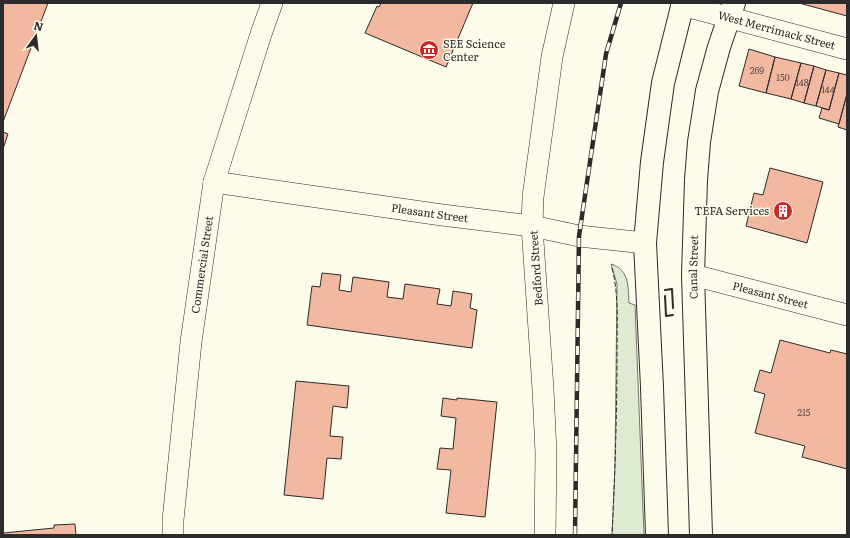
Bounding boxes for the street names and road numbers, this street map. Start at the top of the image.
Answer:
street label: West Merrimack Street [716,6,838,53]
street label: Pleasant Street [390,199,470,225]
street label: Commercial Street [186,214,216,314]
street label: Bedford Street [524,229,546,306]
street label: Canal Street [684,234,701,299]
street label: Pleasant Street [731,277,811,312]

